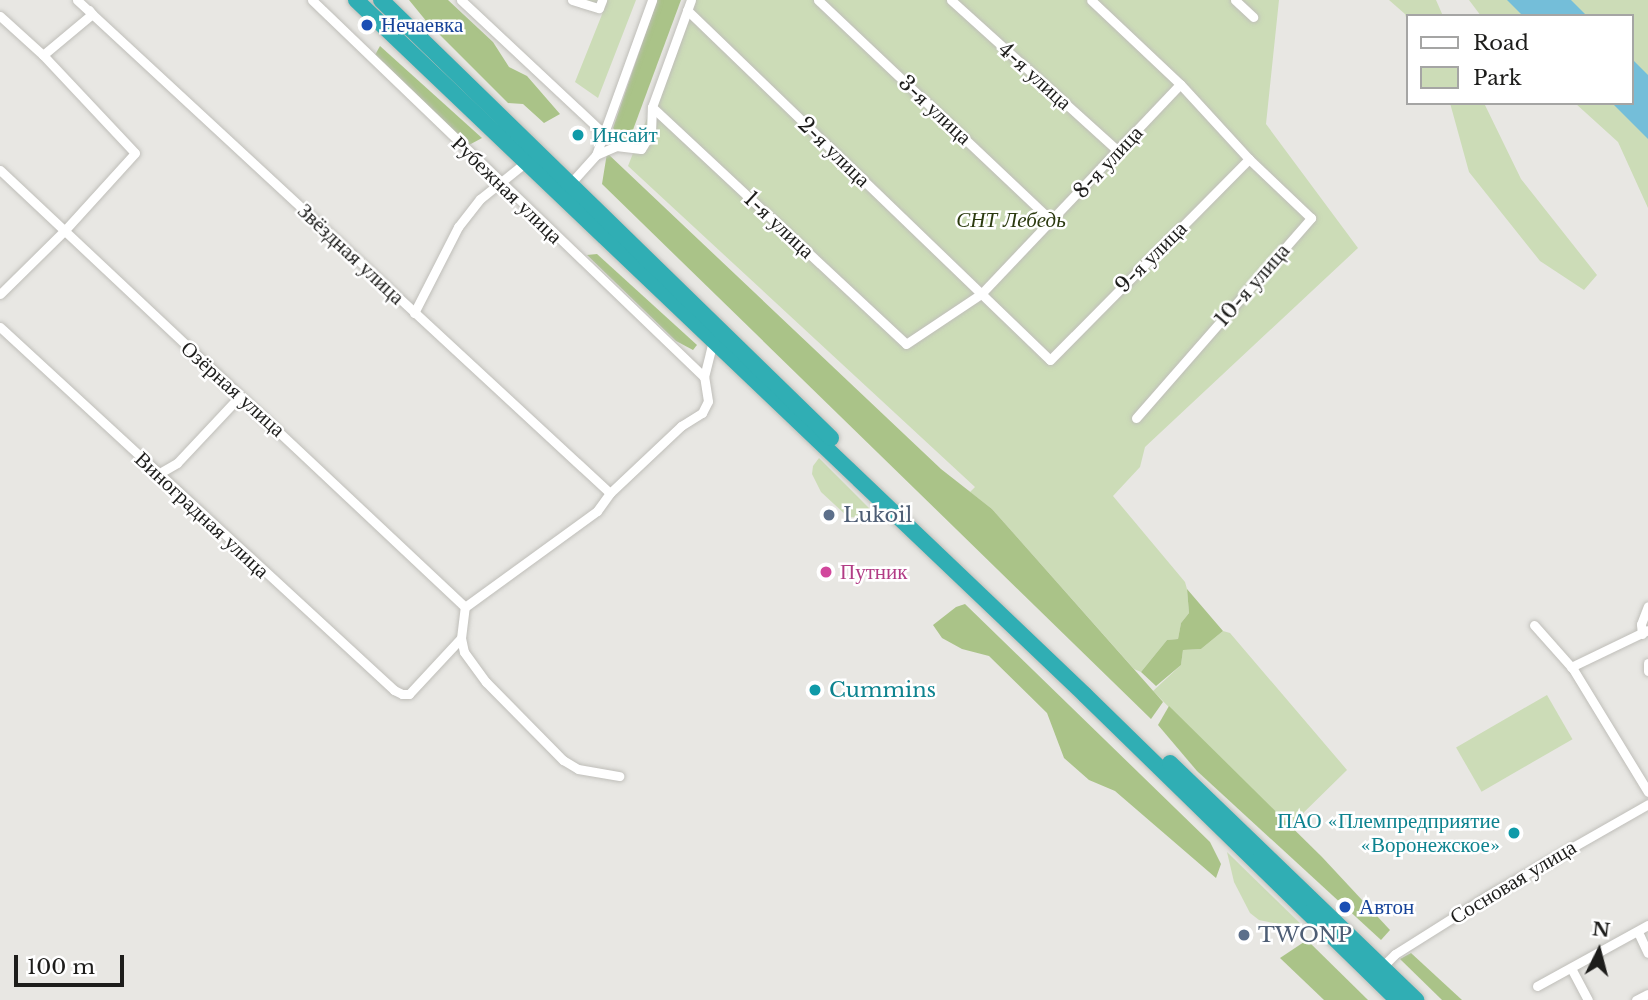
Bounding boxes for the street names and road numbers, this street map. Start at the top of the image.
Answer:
street label: 4-я улица [993,37,1077,115]
street label: 3-я улица [893,70,977,150]
street label: 2-я улица [793,112,875,192]
street label: 8-я улица [1068,120,1148,204]
street label: Рубежная улица [446,131,568,249]
street label: 1-я улица [739,186,819,264]
street label: Звёздная улица [293,198,409,310]
street label: 9-я улица [1110,216,1192,298]
street label: 10-я улица [1209,238,1295,332]
street label: Озёрная улица [176,336,290,442]
street label: Виноградная улица [130,446,274,584]
street label: Сосновая улица [1445,834,1581,930]

